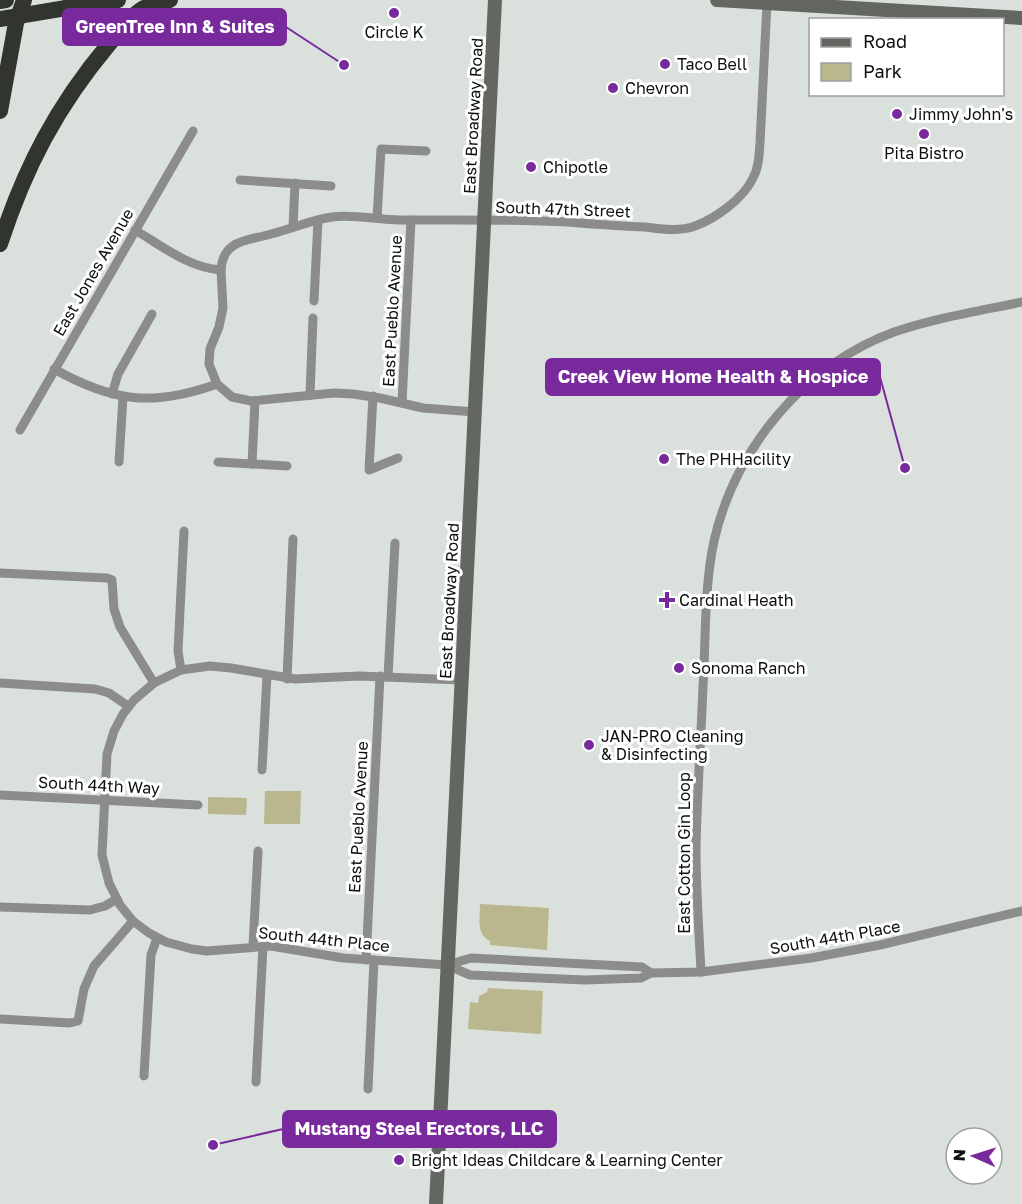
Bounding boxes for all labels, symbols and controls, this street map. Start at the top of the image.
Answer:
marker: Circle K [387,6,401,20]
callout: GreenTree Inn & Suites [63,9,286,45]
text: GreenTree Inn & Suites [75,15,275,37]
legend [809,18,1004,96]
place label: Circle K [364,22,424,42]
text: Road [863,30,907,52]
street label: East Broadway Road [459,37,487,195]
place label: Taco Bell [677,54,747,74]
marker: Taco Bell [658,57,672,71]
text: Park [863,60,902,82]
place label: Chevron [625,78,689,98]
marker: Chevron [606,81,620,95]
place label: Jimmy John's [909,104,1013,124]
marker: Jimmy John's [890,107,904,121]
marker: Pita Bistro [917,127,931,141]
place label: Pita Bistro [884,143,964,163]
place label: Chipotle [543,157,608,177]
marker: Chipotle [524,160,538,174]
street label: South 47th Street [495,197,631,221]
street label: East Jones Avenue [48,205,138,339]
street label: East Pueblo Avenue [378,235,406,387]
callout: Creek View Home Health & Hospice [546,359,880,395]
text: Creek View Home Health & Hospice [558,365,869,387]
place label: The PHHacility [676,449,791,469]
marker: The PHHacility [657,452,671,466]
street label: East Broadway Road [435,522,463,680]
place label: Cardinal Heath [679,590,794,610]
marker: Cardinal Heath [660,593,674,607]
place label: Sonoma Ranch [691,658,806,678]
marker: Sonoma Ranch [672,661,686,675]
place label: JAN-PRO Cleaning & Disinfecting [601,726,744,764]
marker: JAN-PRO Cleaning & Disinfecting [582,738,596,752]
street label: East Pueblo Avenue [344,741,372,893]
street label: South 44th Way [38,772,160,798]
street label: East Cotton Gin Loop [674,772,694,934]
street label: South 44th Place [768,916,902,958]
street label: South 44th Place [257,922,391,956]
callout: Mustang Steel Erectors, LLC [283,1111,556,1147]
text: Mustang Steel Erectors, LLC [294,1117,544,1139]
north arrow [944,1126,1004,1186]
text: N [949,1149,969,1162]
place label: Bright Ideas Childcare & Learning Center [411,1150,723,1170]
marker: Bright Ideas Childcare & Learning Center [392,1153,406,1167]

